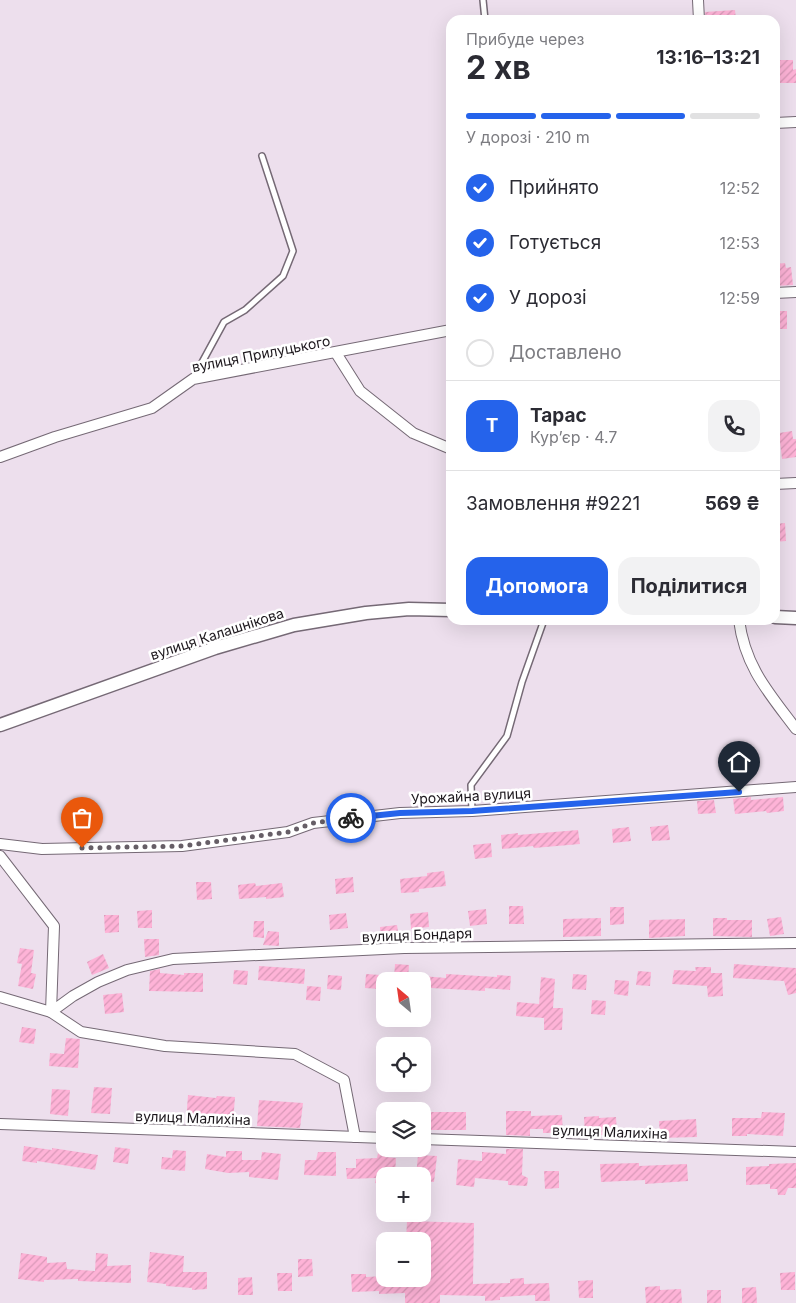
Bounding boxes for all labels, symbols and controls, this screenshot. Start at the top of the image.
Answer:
text: Прибуде через [466,29,584,49]
text: 13:16–13:21 [656,46,760,69]
text: 2 хв [466,48,531,87]
text: У дорозі · 210 m [466,127,590,147]
icon: check [466,174,494,202]
text: Прийнято [509,176,599,199]
text: 12:52 [720,178,760,198]
icon: check [466,229,494,257]
text: Готується [509,231,601,254]
text: 12:53 [720,233,760,253]
icon: check [466,284,494,312]
text: У дорозі [509,286,587,309]
text: 12:59 [719,288,760,308]
street label: вулиця Прилуцького [190,332,332,375]
text: Доставлено [509,341,622,364]
button: phone [708,400,760,452]
text: Тарас [530,404,587,427]
text: Т [486,414,498,437]
text: Кур’єр · 4.7 [530,427,617,447]
text: Замовлення #9221 [466,492,640,515]
text: 569 ₴ [705,492,760,515]
button: Допомога [466,557,608,615]
button: Поділитися [618,557,760,615]
street label: вулиця Калашнікова [148,604,286,663]
pin [718,741,760,792]
icon: home [725,748,753,776]
street label: Урожайна вулиця [411,784,531,807]
courier [326,793,376,843]
pin [61,797,103,848]
icon: bag [68,804,96,832]
icon: bike [337,804,365,832]
street label: вулиця Бондаря [362,924,472,945]
north arrow [376,972,431,1028]
map controls [376,972,431,1287]
button: locate [376,1037,431,1092]
button: layers [376,1102,431,1157]
street label: вулиця Малихіна [135,1107,251,1128]
street label: вулиця Малихіна [552,1121,668,1142]
button: + [376,1167,431,1222]
button: − [376,1232,431,1287]

